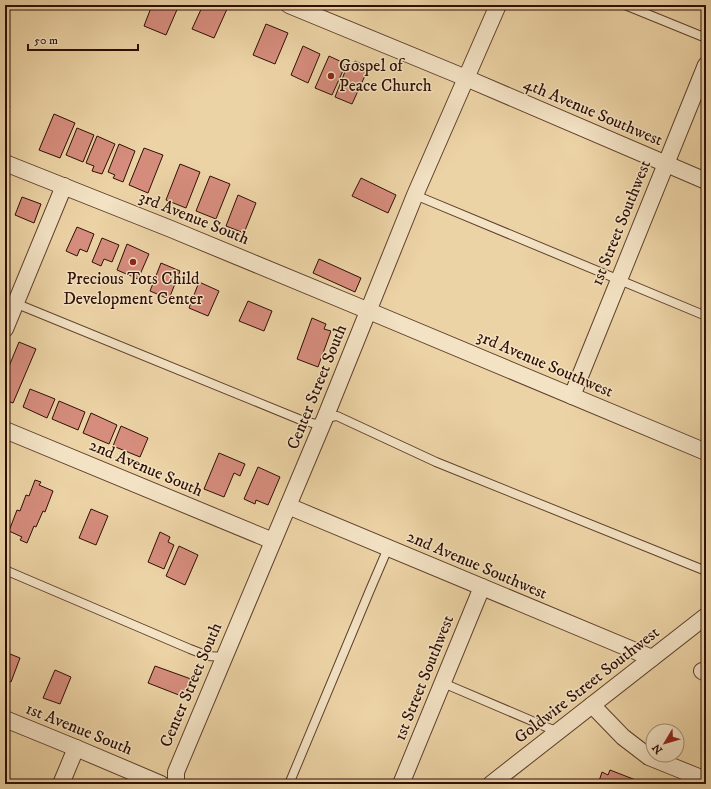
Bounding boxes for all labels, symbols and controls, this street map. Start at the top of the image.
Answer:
scale bar [28,26,138,52]
text: 50 m [34,33,58,48]
place label: Gospel of Peace Church [339,55,432,97]
marker: Gospel of Peace Church [326,71,336,81]
street label: 4th Avenue Southwest [520,73,666,151]
street label: 1st Street Southwest [586,156,656,289]
street label: 3rd Avenue South [136,186,253,250]
marker: Precious Tots Child Development Center [128,257,138,267]
place label: Precious Tots Child Development Center [63,268,203,310]
street label: Center Street South [282,321,352,453]
street label: 3rd Avenue Southwest [473,325,617,403]
street label: 2nd Avenue South [86,434,206,502]
street label: 2nd Avenue Southwest [403,525,551,605]
street label: 1st Street Southwest [389,611,459,744]
street label: Center Street South [155,619,227,751]
street label: Goldwire Street Southwest [510,621,664,749]
street label: 1st Avenue South [22,698,136,760]
north arrow [645,723,685,763]
text: N [650,741,666,756]

